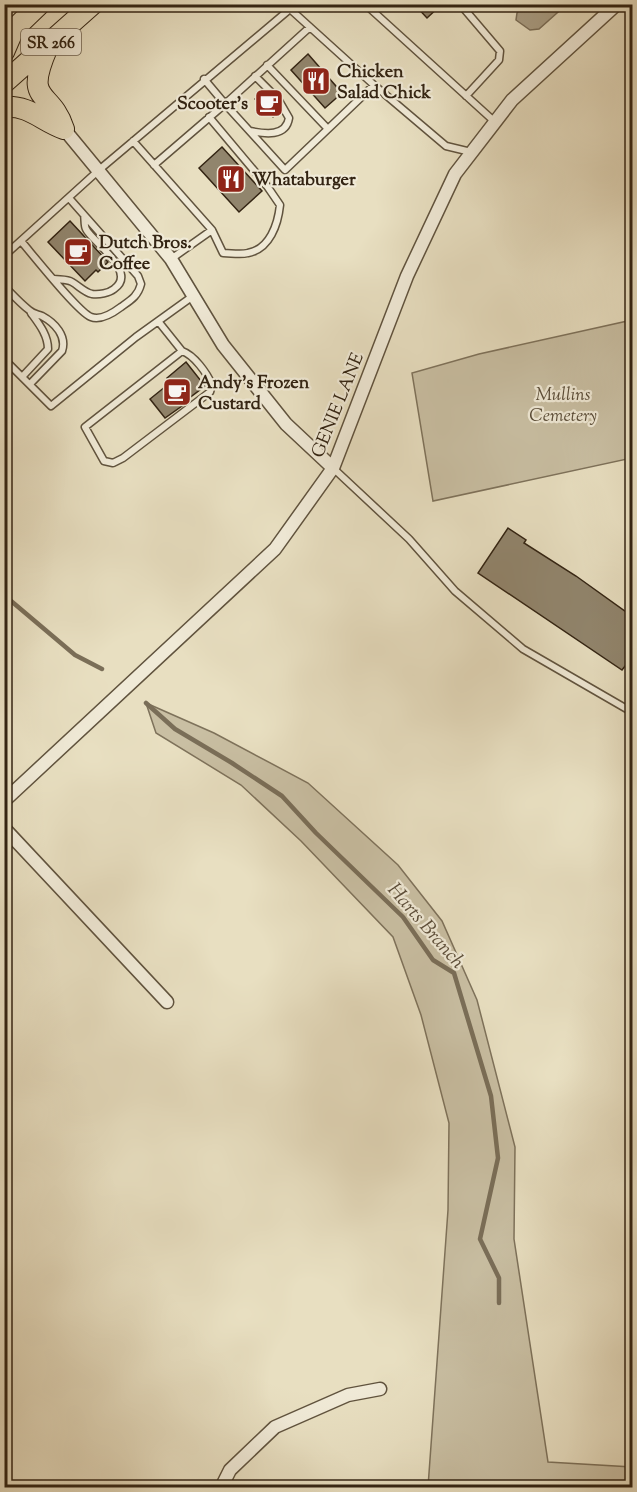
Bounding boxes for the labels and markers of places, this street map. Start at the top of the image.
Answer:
place label: Chicken Salad Chick [337,60,431,107]
restaurant icon: Chicken Salad Chick [300,65,332,97]
cafe icon: Scooter's [253,87,285,119]
place label: Scooter's [177,92,248,118]
restaurant icon: Whataburger [215,163,247,195]
place label: Whataburger [252,168,356,194]
place label: Dutch Bros. Coffee [99,231,192,278]
cafe icon: Dutch Bros. Coffee [62,236,94,268]
place label: Andy's Frozen Custard [198,371,310,418]
cafe icon: Andy's Frozen Custard [161,376,193,408]

